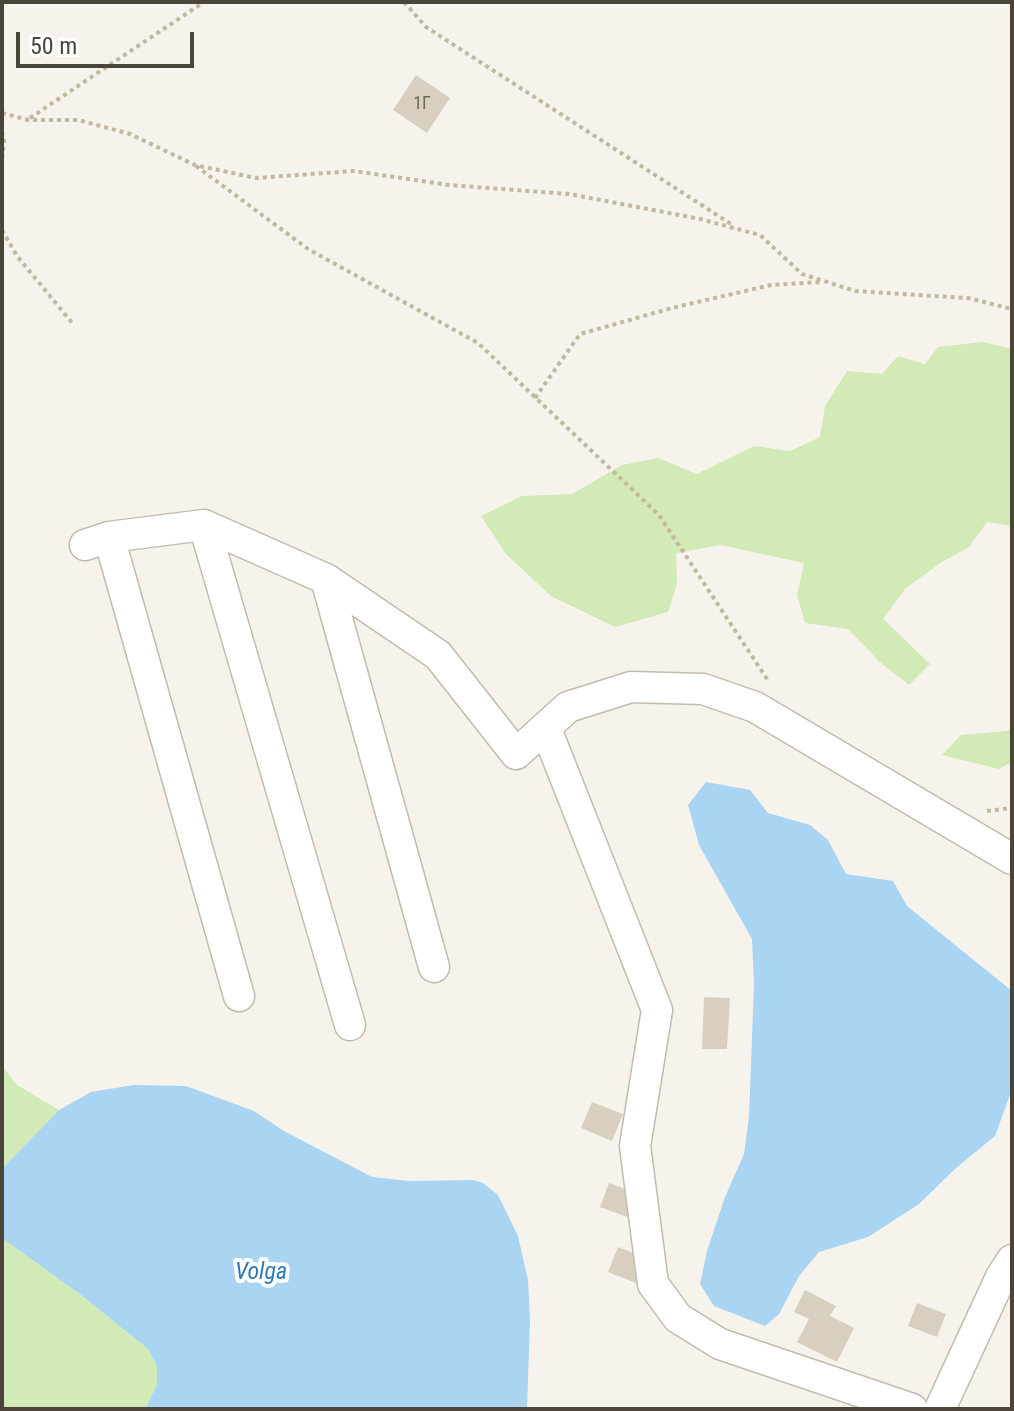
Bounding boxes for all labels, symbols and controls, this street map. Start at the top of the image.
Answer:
scale bar [20,16,198,66]
text: 50 m [30,32,77,60]
house number: 1Г [413,93,431,115]
water label: Volga [235,1259,287,1287]

